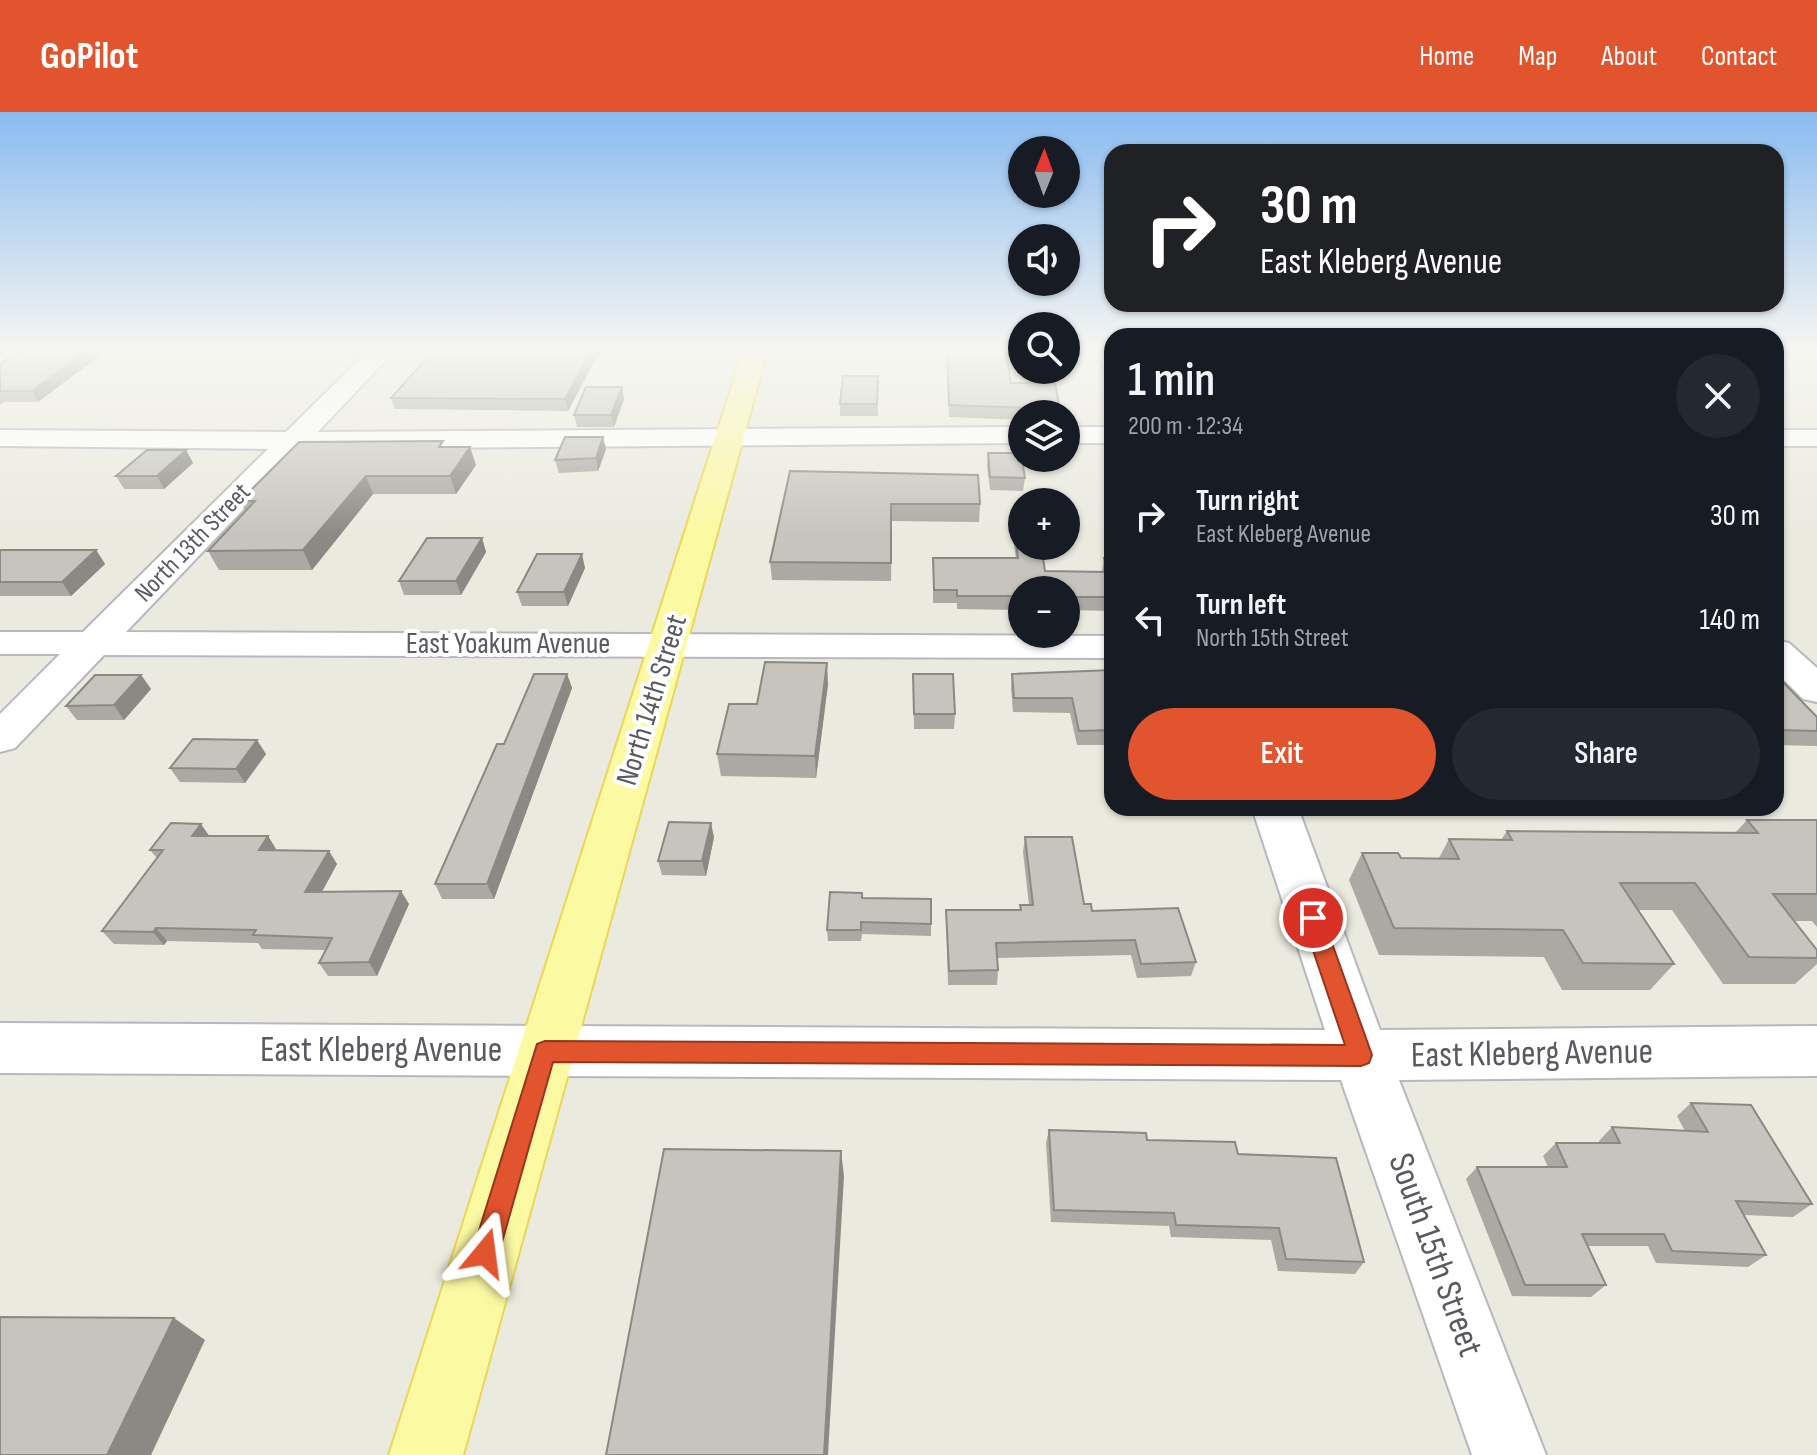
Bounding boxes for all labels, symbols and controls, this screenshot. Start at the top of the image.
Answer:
text: GoPilot [40,34,138,79]
text: Home [1419,40,1474,73]
text: Map [1518,40,1557,73]
text: About [1601,40,1657,73]
text: Contact [1701,40,1777,73]
north arrow [1008,136,1080,208]
map controls [1008,136,1080,648]
text: 30 m [1260,173,1358,240]
icon: right [1128,176,1232,280]
button: sound [1008,224,1080,296]
text: East Kleberg Avenue [1260,241,1502,284]
button: search [1008,312,1080,384]
text: 1 min [1128,352,1215,409]
button: close [1676,354,1760,438]
button: layers [1008,400,1080,472]
text: 200 m · 12:34 [1128,411,1243,442]
street label: North 13th Street [129,477,257,609]
text: Turn right [1196,483,1299,519]
button: + [1008,488,1080,560]
icon: right [1128,494,1172,538]
text: 30 m [1710,498,1760,534]
text: East Kleberg Avenue [1196,519,1371,550]
button: − [1008,576,1080,648]
text: Turn left [1196,587,1286,623]
icon: left [1128,598,1172,642]
text: 140 m [1700,602,1760,638]
street label: North 14th Street [609,610,695,790]
text: North 15th Street [1196,623,1349,654]
street label: East Yoakum Avenue [406,626,610,662]
button: Exit [1128,708,1436,800]
button: Share [1452,708,1760,800]
pin [1279,884,1347,952]
icon: arrive [1291,896,1335,940]
street label: East Kleberg Avenue [260,1029,502,1072]
street label: East Kleberg Avenue [1411,1030,1653,1078]
street label: South 15th Street [1378,1148,1492,1362]
position arrow [443,1211,527,1295]

